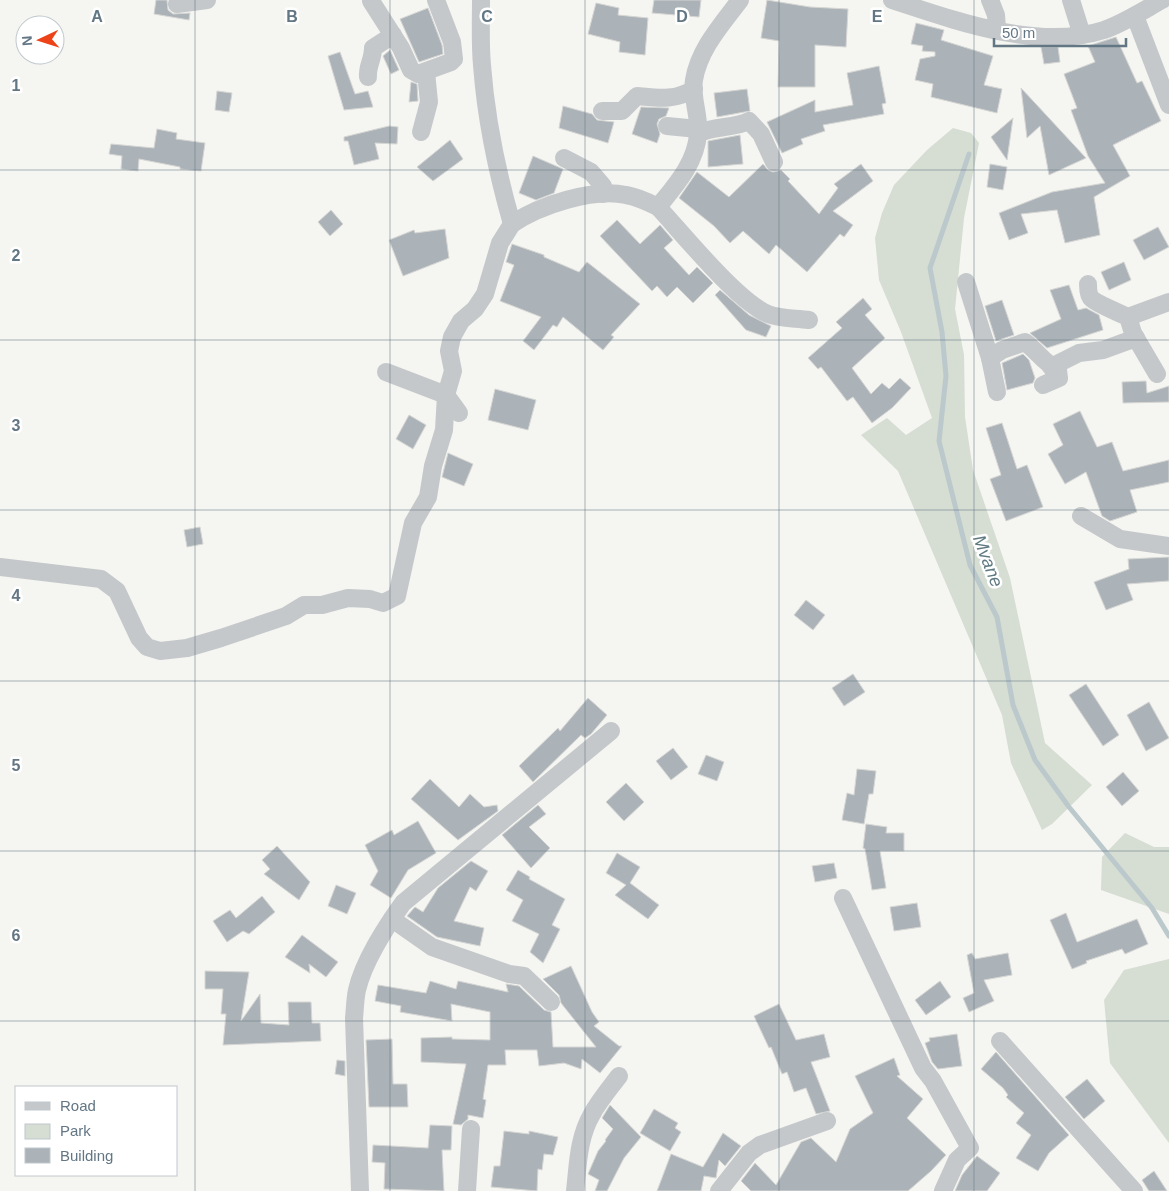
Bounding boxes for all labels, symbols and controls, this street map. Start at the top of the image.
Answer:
text: A [91,8,103,25]
text: B [286,8,298,25]
text: C [481,8,493,25]
text: D [676,8,688,25]
text: E [872,8,883,25]
north arrow [15,15,65,65]
scale bar [994,15,1126,47]
text: 50 m [1002,24,1035,41]
text: N [19,35,35,47]
text: 1 [12,77,21,94]
text: 2 [12,247,21,264]
text: 3 [12,417,21,434]
water label: Mvane [969,532,1007,590]
text: 4 [12,587,21,604]
text: 5 [12,757,21,774]
text: 6 [12,927,21,944]
legend [15,1086,178,1176]
text: Road [60,1097,96,1114]
text: Park [60,1122,91,1139]
text: Building [60,1147,113,1164]

